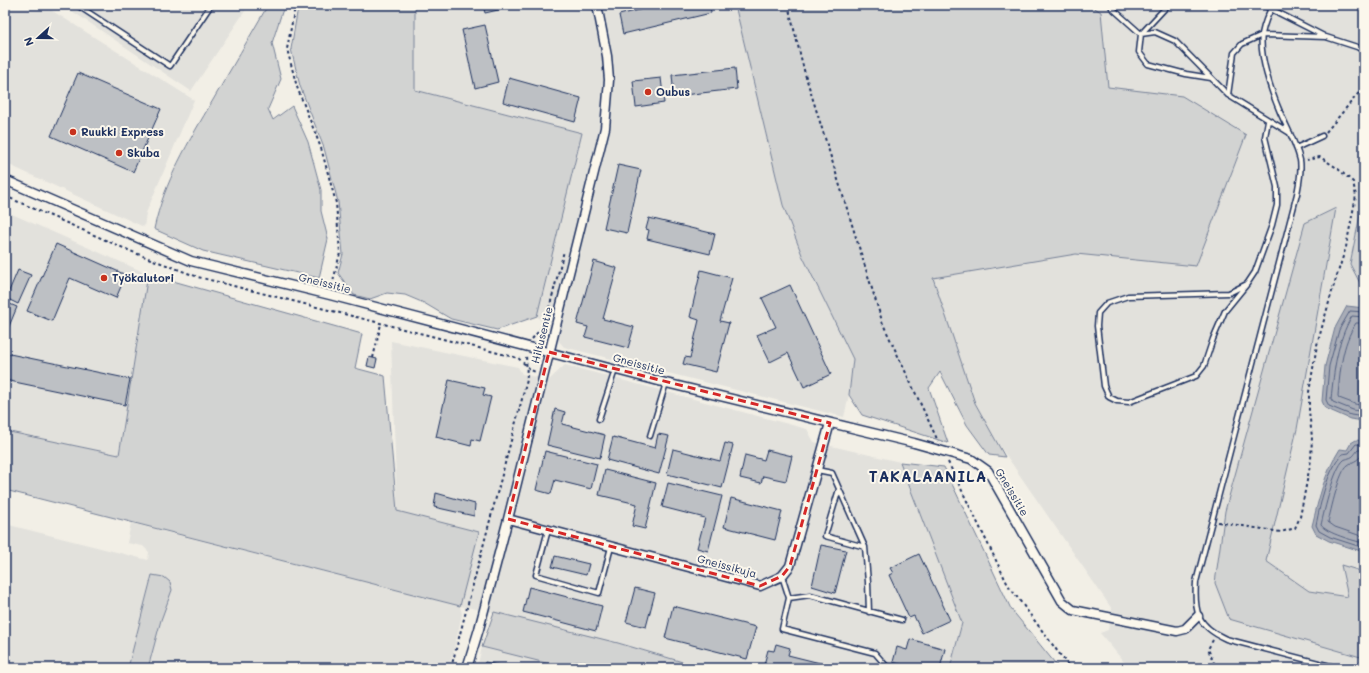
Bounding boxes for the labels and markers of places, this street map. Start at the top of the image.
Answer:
place label: Oubus [656,84,691,99]
marker: Oubus [643,87,653,97]
place label: Ruukki Express [81,124,164,139]
marker: Ruukki Express [68,127,78,137]
place label: Skuba [127,145,160,160]
marker: Skuba [114,148,124,158]
place label: Työkalutori [112,270,174,285]
marker: Työkalutori [99,273,109,283]

